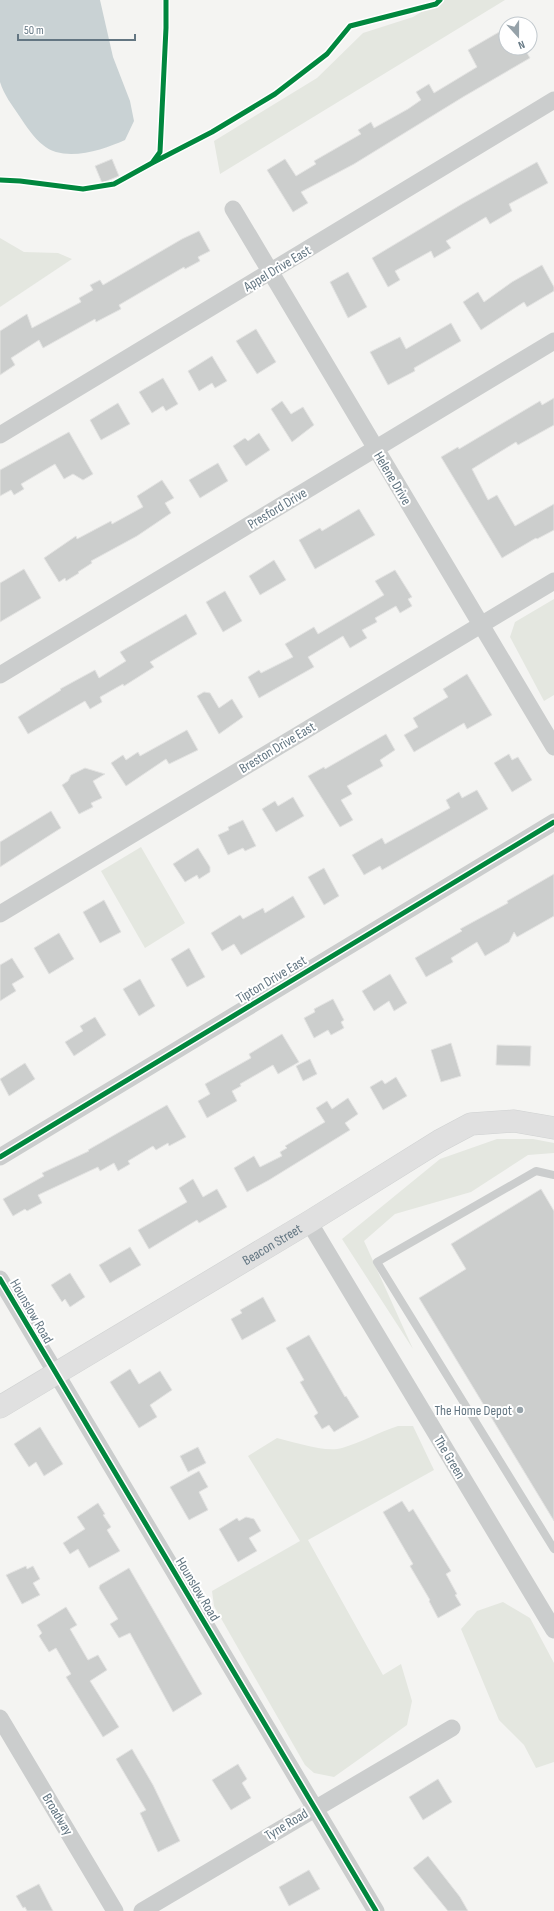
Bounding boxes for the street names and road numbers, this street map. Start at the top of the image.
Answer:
street label: Appel Drive East [240,242,314,296]
street label: Helene Drive [370,448,415,508]
street label: Presford Drive [244,484,310,533]
street label: Breston Drive East [236,718,318,777]
street label: Tipton Drive East [233,952,310,1007]
street label: Beacon Street [239,1220,305,1269]
street label: Hounslow Road [6,1276,57,1347]
street label: The Green [430,1433,469,1482]
street label: Hounslow Road [172,1554,223,1624]
street label: Broadway [39,1790,77,1839]
street label: Tyne Road [261,1805,311,1844]

